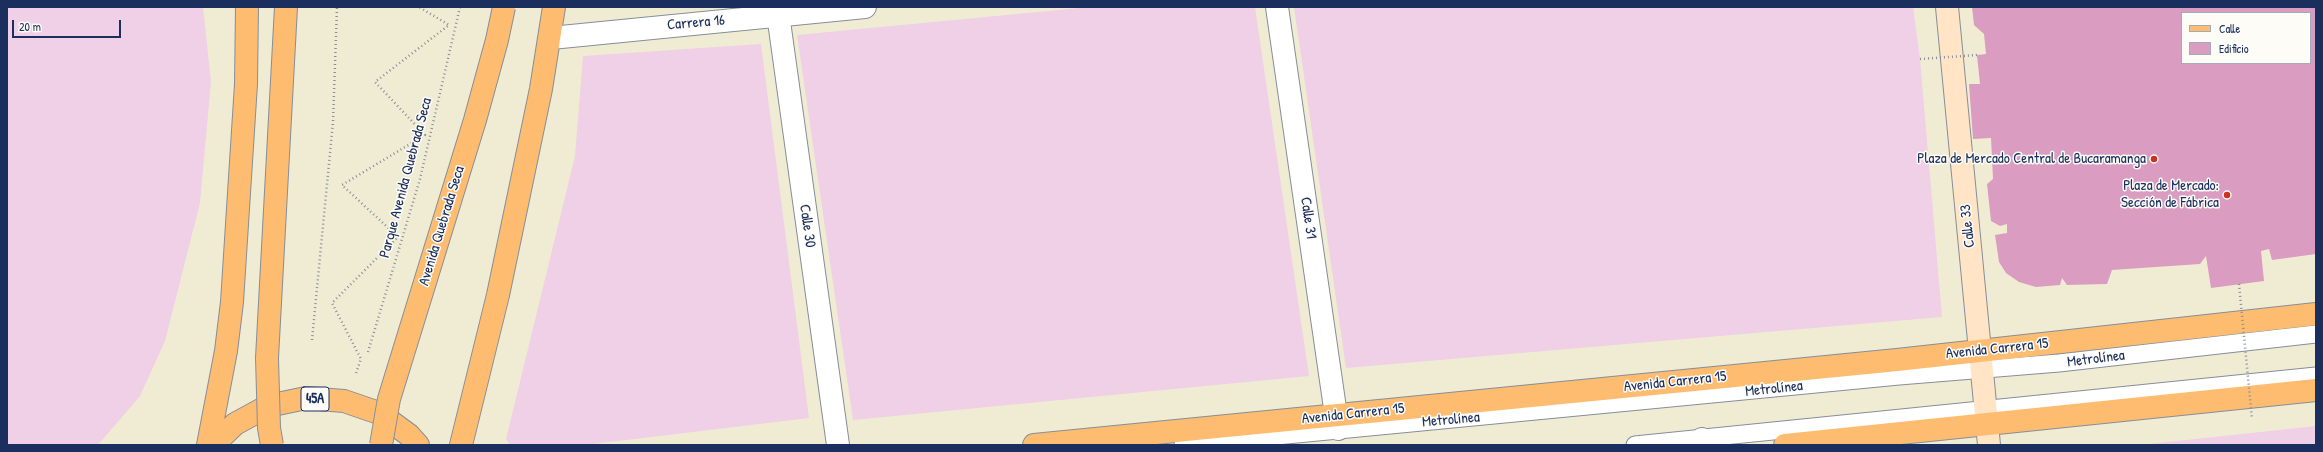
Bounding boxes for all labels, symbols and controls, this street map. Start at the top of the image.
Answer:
street label: Carrera 16 [666,11,726,35]
scale bar [14,12,123,38]
legend [2181,12,2311,64]
text: 20 m [19,18,41,35]
text: Calle [2219,20,2240,37]
text: Edificio [2219,40,2249,57]
street label: Parque Avenida Quebrada Seca [376,96,436,260]
place label: Plaza de Mercado Central de Bucaramanga [1917,150,2146,168]
marker: Plaza de Mercado Central de Bucaramanga [2149,154,2159,164]
street label: Avenida Quebrada Seca [415,164,469,288]
place label: Plaza de Mercado: Sección de Fábrica [2121,177,2219,212]
marker: Plaza de Mercado: Sección de Fábrica [2222,190,2232,200]
street label: Calle 31 [1296,196,1320,240]
street label: Calle 30 [795,203,819,249]
street label: Calle 33 [1957,203,1979,249]
street label: Avenida Carrera 15 [1945,335,2049,363]
street label: Metrolínea [2066,347,2126,371]
street label: Avenida Carrera 15 [1623,368,1727,396]
street label: Metrolínea [1744,377,1804,401]
road number: 45A [301,387,329,411]
street label: Avenida Carrera 15 [1301,400,1405,428]
street label: Metrolínea [1421,409,1481,431]

